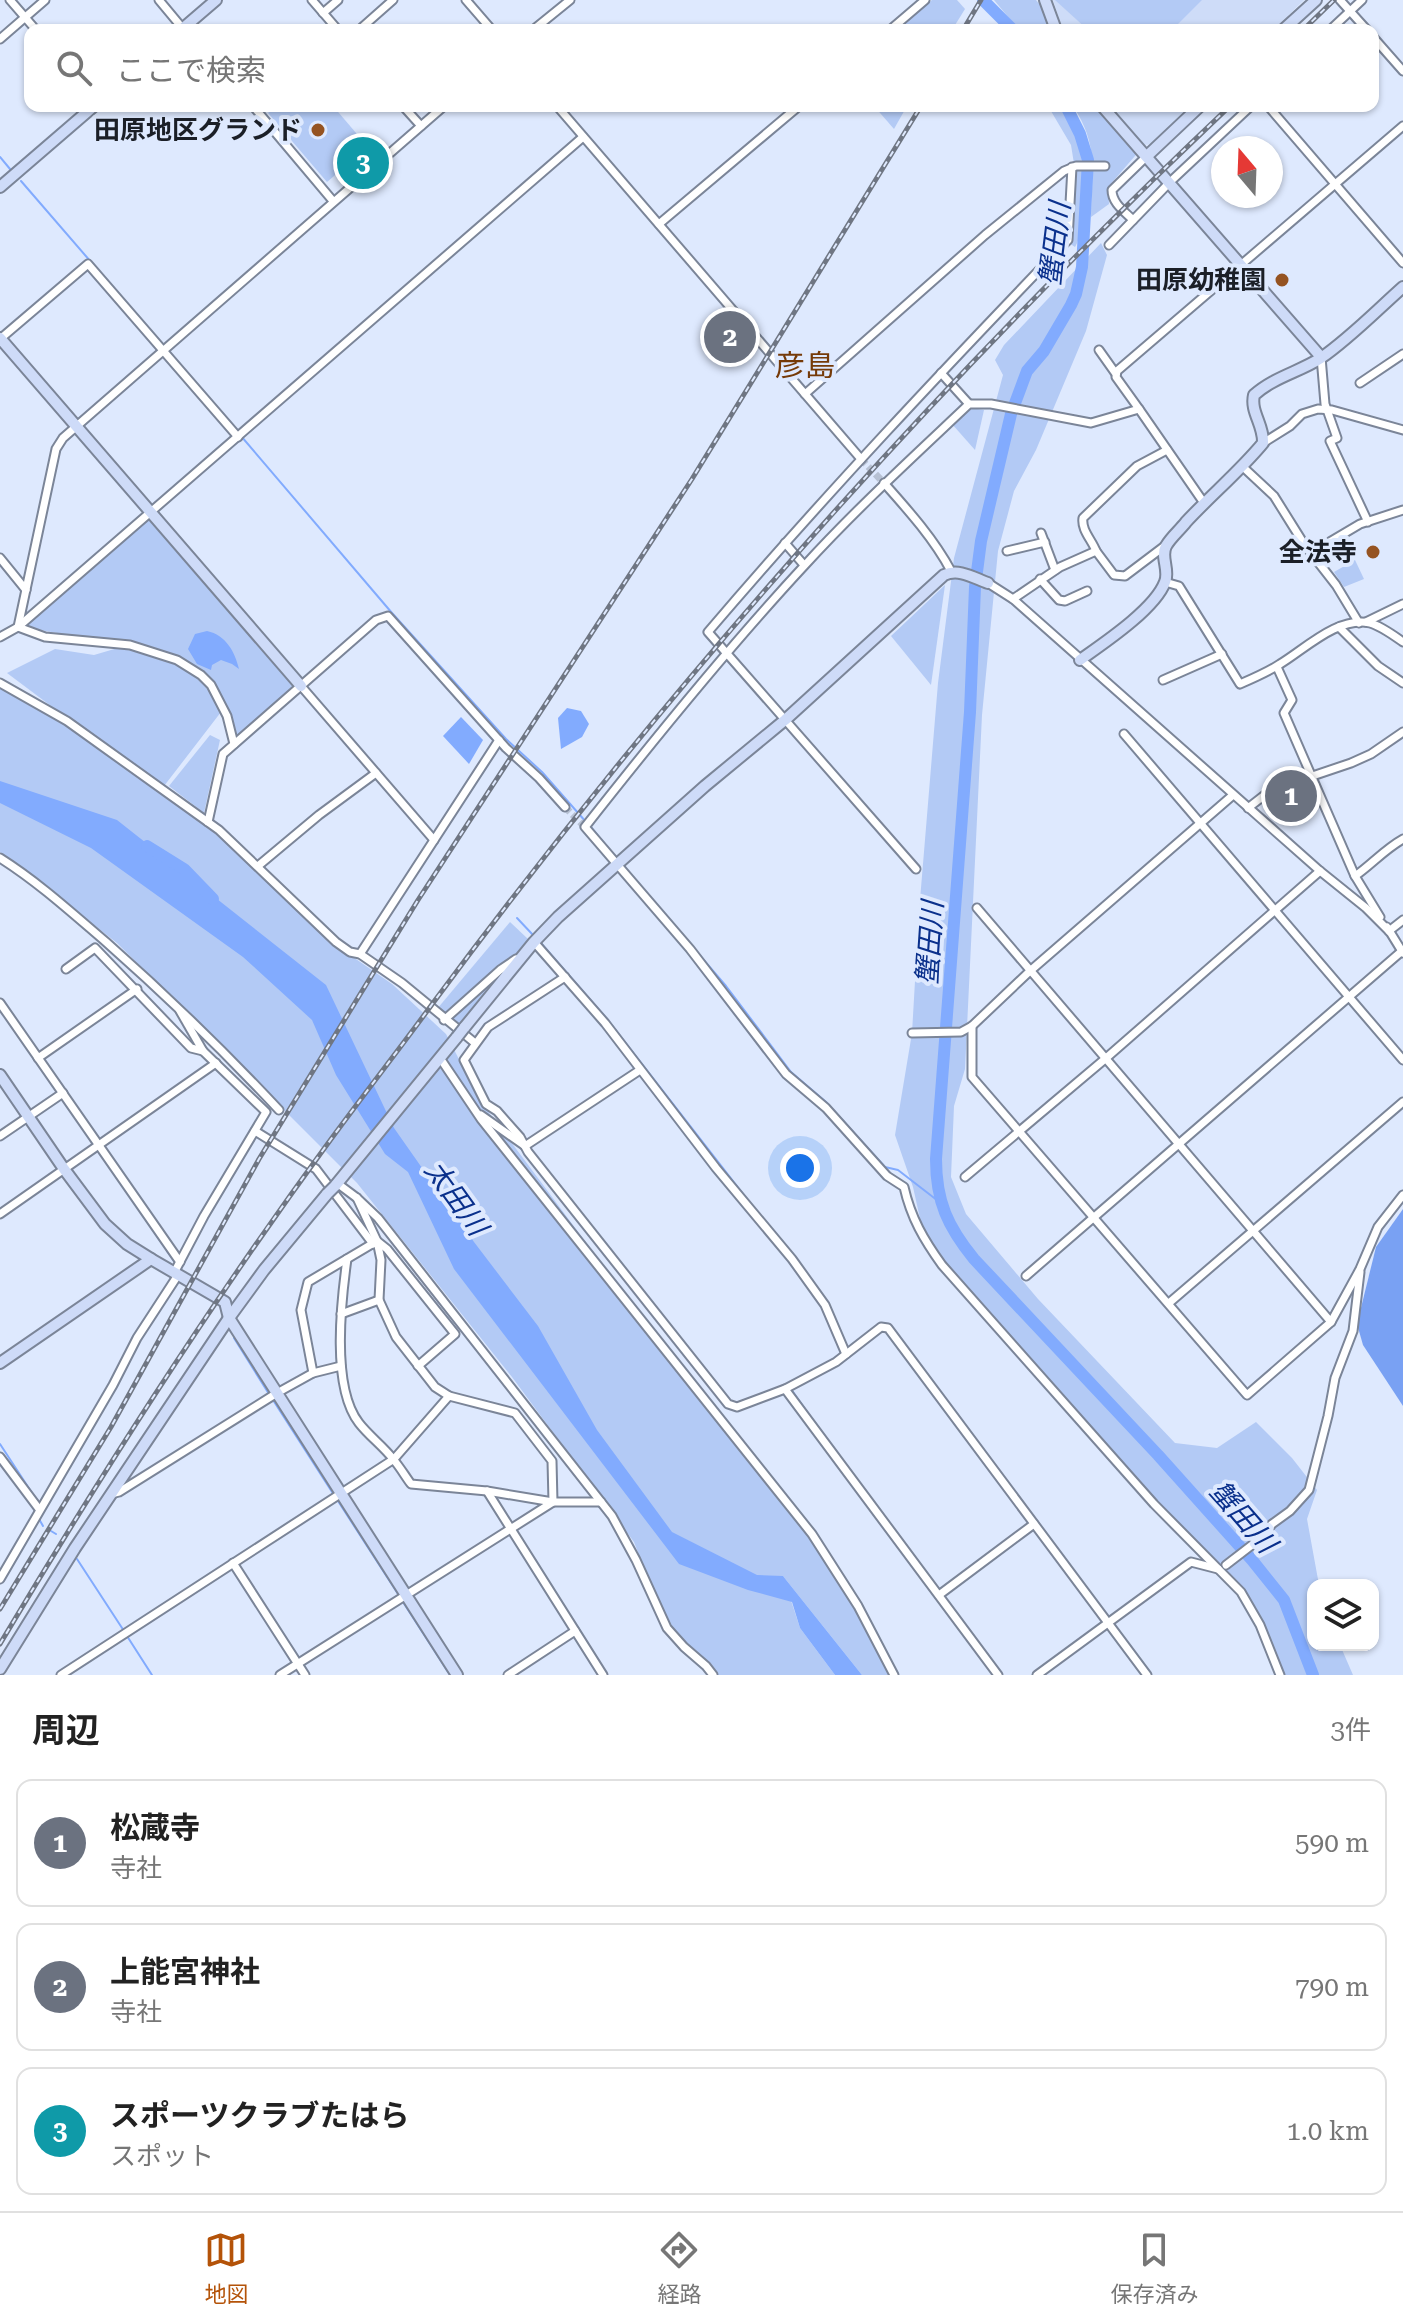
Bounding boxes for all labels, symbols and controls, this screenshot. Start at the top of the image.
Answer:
search box [24,24,1379,112]
icon: search [52,46,96,90]
text: ここで検索 [116,53,266,88]
place label: 田原地区グランド [94,115,302,145]
marker: 田原地区グランド [309,121,327,139]
pin: 3 [337,133,389,193]
north arrow [1211,136,1283,208]
water label: 蟹田川 [1034,197,1077,288]
place label: 田原幼稚園 [1136,265,1266,295]
marker: 田原幼稚園 [1273,271,1291,289]
pin: 2 [704,307,756,367]
district label: 彦島 [775,348,835,383]
place label: 全法寺 [1279,537,1357,567]
marker: 全法寺 [1364,543,1382,561]
pin: 1 [1265,766,1317,826]
water label: 蟹田川 [911,897,950,986]
your location [780,1148,820,1188]
water label: 太田川 [418,1154,496,1244]
water label: 蟹田川 [1203,1474,1285,1562]
map controls [1307,1579,1379,1651]
button: layers [1307,1579,1379,1651]
text: 周辺 [32,1710,100,1750]
text: 3件 [1330,1715,1371,1745]
text: 松蔵寺 [110,1810,200,1845]
text: 1 [53,1828,67,1858]
text: 590 m [1295,1828,1369,1858]
text: 寺社 [110,1853,162,1883]
text: 上能宮神社 [110,1954,260,1989]
text: 2 [53,1972,67,2002]
text: 790 m [1295,1972,1369,2002]
text: 寺社 [110,1997,162,2027]
text: スポーツクラブたはら [110,2098,409,2133]
text: 3 [53,2116,67,2146]
text: 1.0 km [1286,2116,1369,2146]
text: スポット [110,2141,214,2171]
tab: 地図 [204,2228,249,2308]
tab: 経路 [657,2228,702,2308]
tab: 保存済み [1110,2228,1199,2308]

